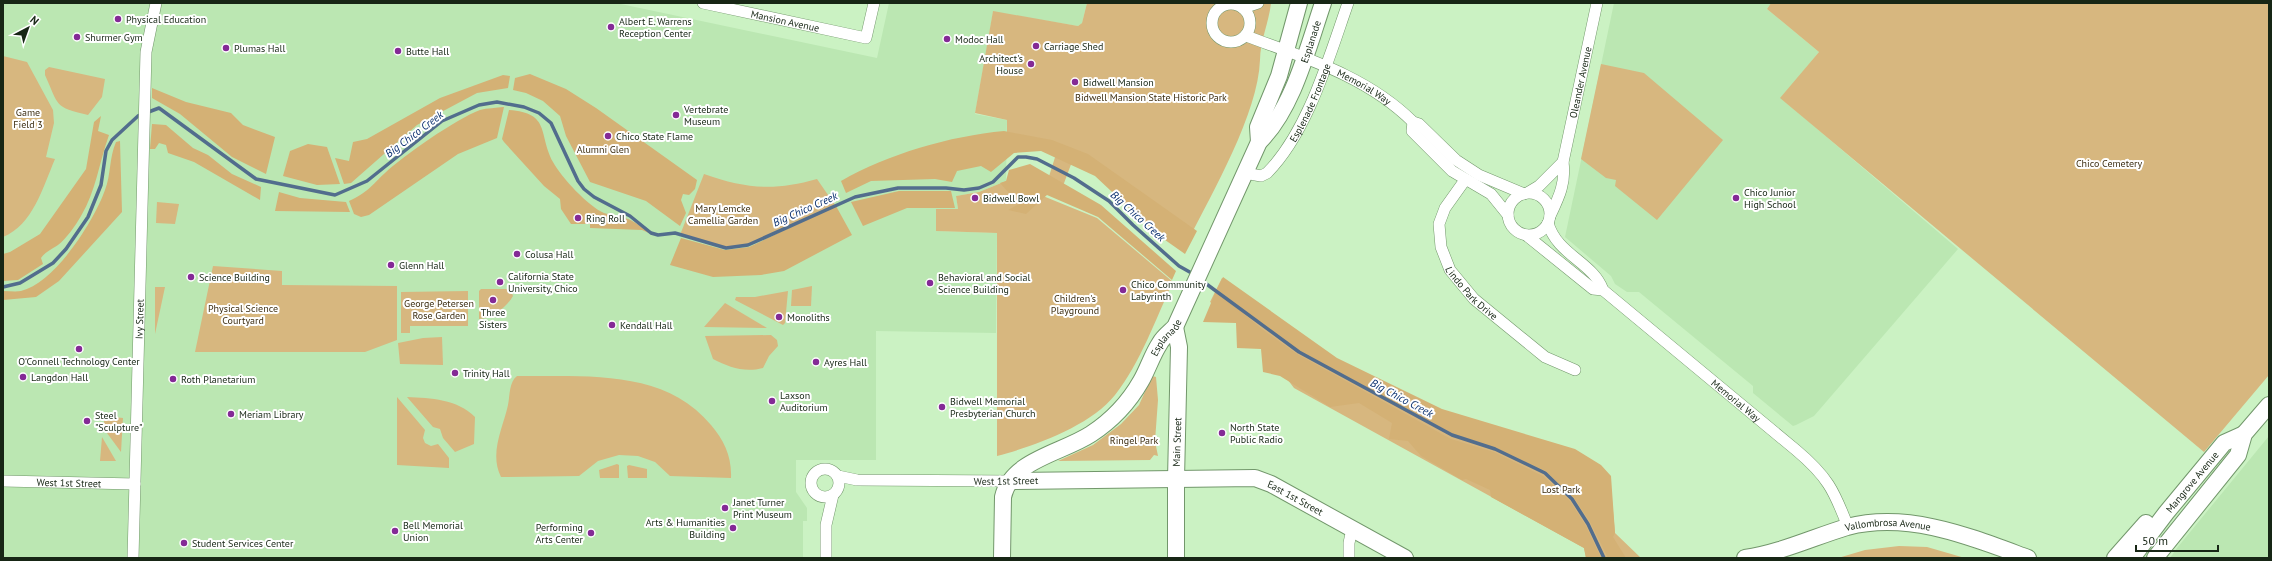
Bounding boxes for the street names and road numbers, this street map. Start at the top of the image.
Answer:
street label: Mansion Avenue [750,7,821,34]
street label: Esplanade [1297,19,1323,64]
street label: Oleander Avenue [1566,45,1594,119]
street label: Esplenade Frontage [1286,62,1333,144]
street label: Memorial Way [1335,66,1394,108]
street label: Lindo Park Drive [1443,265,1501,322]
street label: Ivy Street [132,298,146,339]
street label: Esplanade [1147,317,1184,358]
street label: Memorial Way [1709,376,1764,425]
street label: Main Street [1170,417,1184,467]
street label: Mangrove Avenue [2163,448,2221,515]
street label: West 1st Street [974,474,1039,488]
street label: West 1st Street [37,475,102,490]
street label: East 1st Street [1266,477,1326,518]
street label: Vallombrosa Avenue [1842,516,1932,534]

